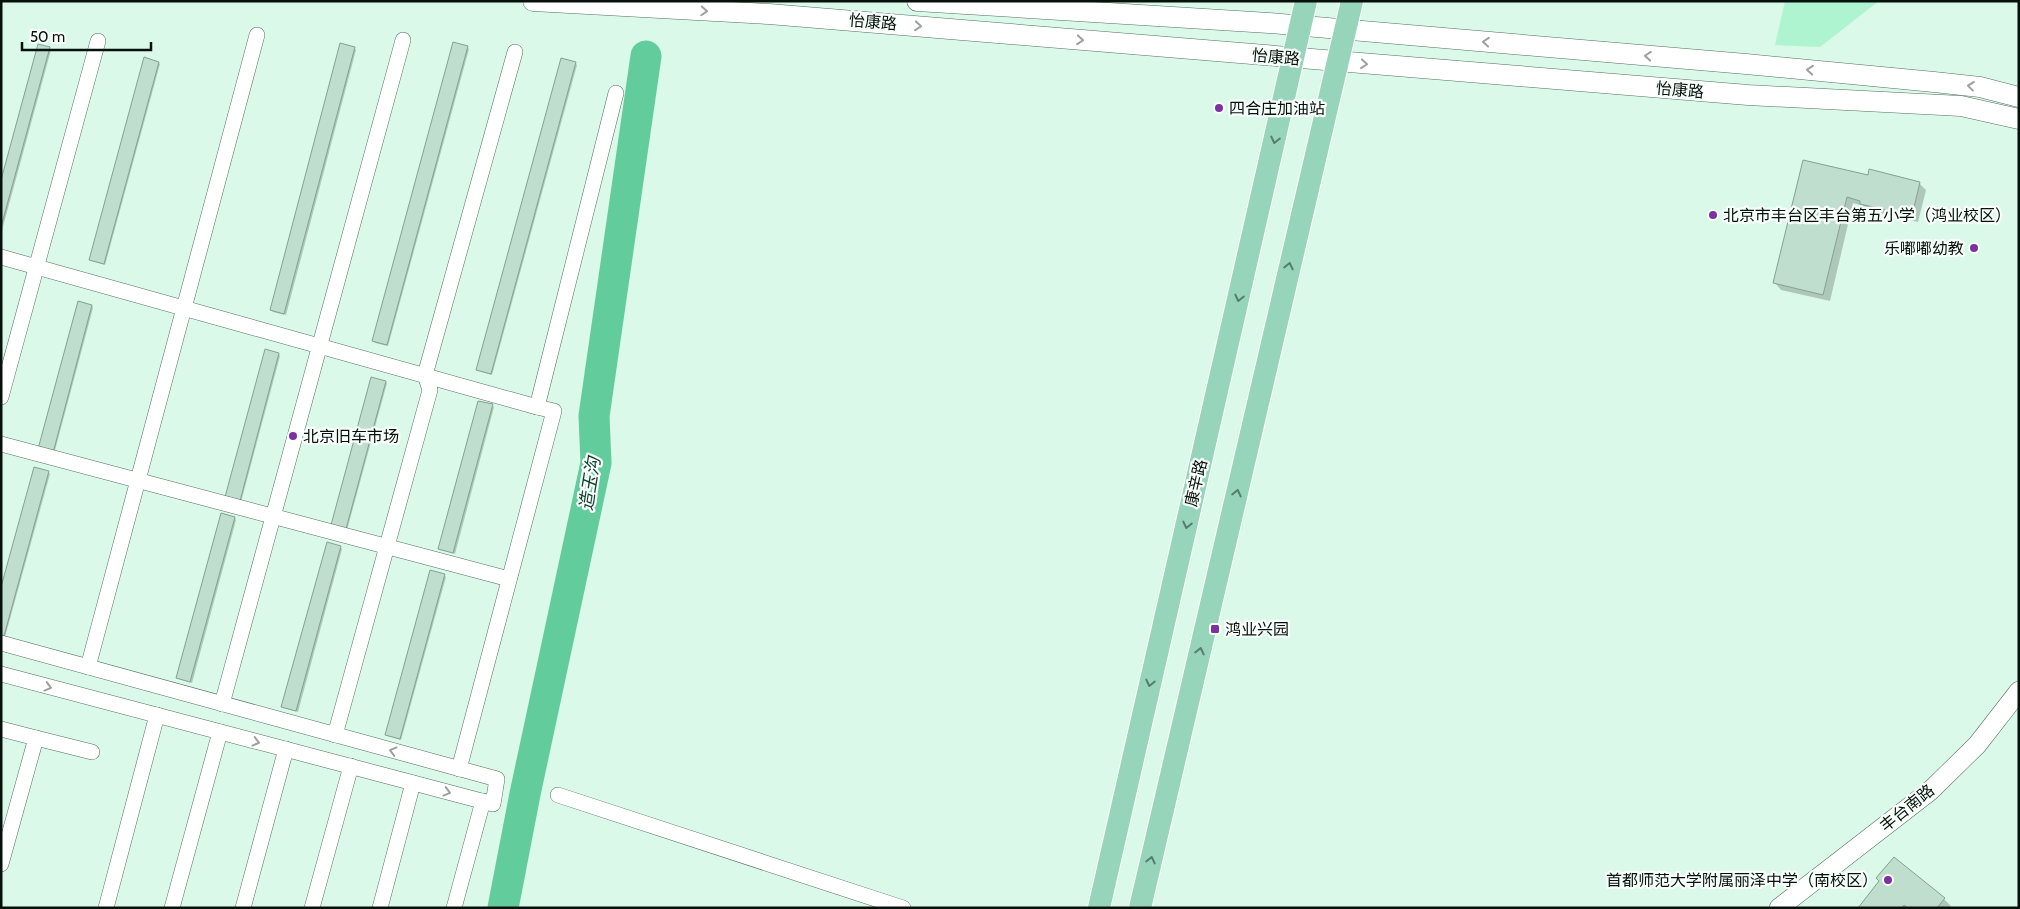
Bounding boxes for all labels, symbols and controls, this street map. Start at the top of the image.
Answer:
one-way arrow [700,5,708,16]
street label: 怡康路 [848,10,898,34]
scale bar [22,20,151,52]
one-way arrow [915,21,923,32]
text: 50 m [30,28,65,46]
one-way arrow [1077,34,1085,45]
one-way arrow [1481,37,1489,48]
street label: 怡康路 [1251,45,1301,69]
one-way arrow [1643,50,1651,61]
one-way arrow [1361,59,1369,70]
one-way arrow [1805,64,1813,75]
street label: 怡康路 [1655,78,1705,102]
one-way arrow [1967,81,1975,92]
place label: 四合庄加油站 [1229,99,1325,118]
marker: 四合庄加油站 [1213,102,1225,114]
one-way arrow [1270,135,1281,144]
place label: 北京市丰台区丰台第五小学（鸿业校区） [1723,206,2011,225]
marker: 北京市丰台区丰台第五小学（鸿业校区） [1707,209,1719,221]
place label: 乐嘟嘟幼教 [1884,239,1964,258]
marker: 乐嘟嘟幼教 [1968,242,1980,254]
one-way arrow [1283,262,1294,271]
one-way arrow [1234,294,1245,303]
place label: 北京旧车市场 [303,427,399,446]
marker: 北京旧车市场 [287,430,299,442]
water label: 造玉沟 [575,454,605,512]
street label: 康辛路 [1181,457,1211,509]
one-way arrow [1231,488,1242,497]
one-way arrow [1182,520,1193,529]
place label: 鸿业兴园 [1225,620,1289,639]
marker: 鸿业兴园 [1209,623,1221,635]
one-way arrow [1194,646,1205,655]
one-way arrow [1146,679,1156,688]
one-way arrow [44,681,53,692]
one-way arrow [252,736,260,746]
one-way arrow [390,746,398,756]
street label: 丰台南路 [1876,780,1938,836]
one-way arrow [443,786,452,797]
one-way arrow [1145,856,1156,865]
place label: 首都师范大学附属丽泽中学（南校区） [1606,871,1878,890]
marker: 首都师范大学附属丽泽中学（南校区） [1882,874,1894,886]

